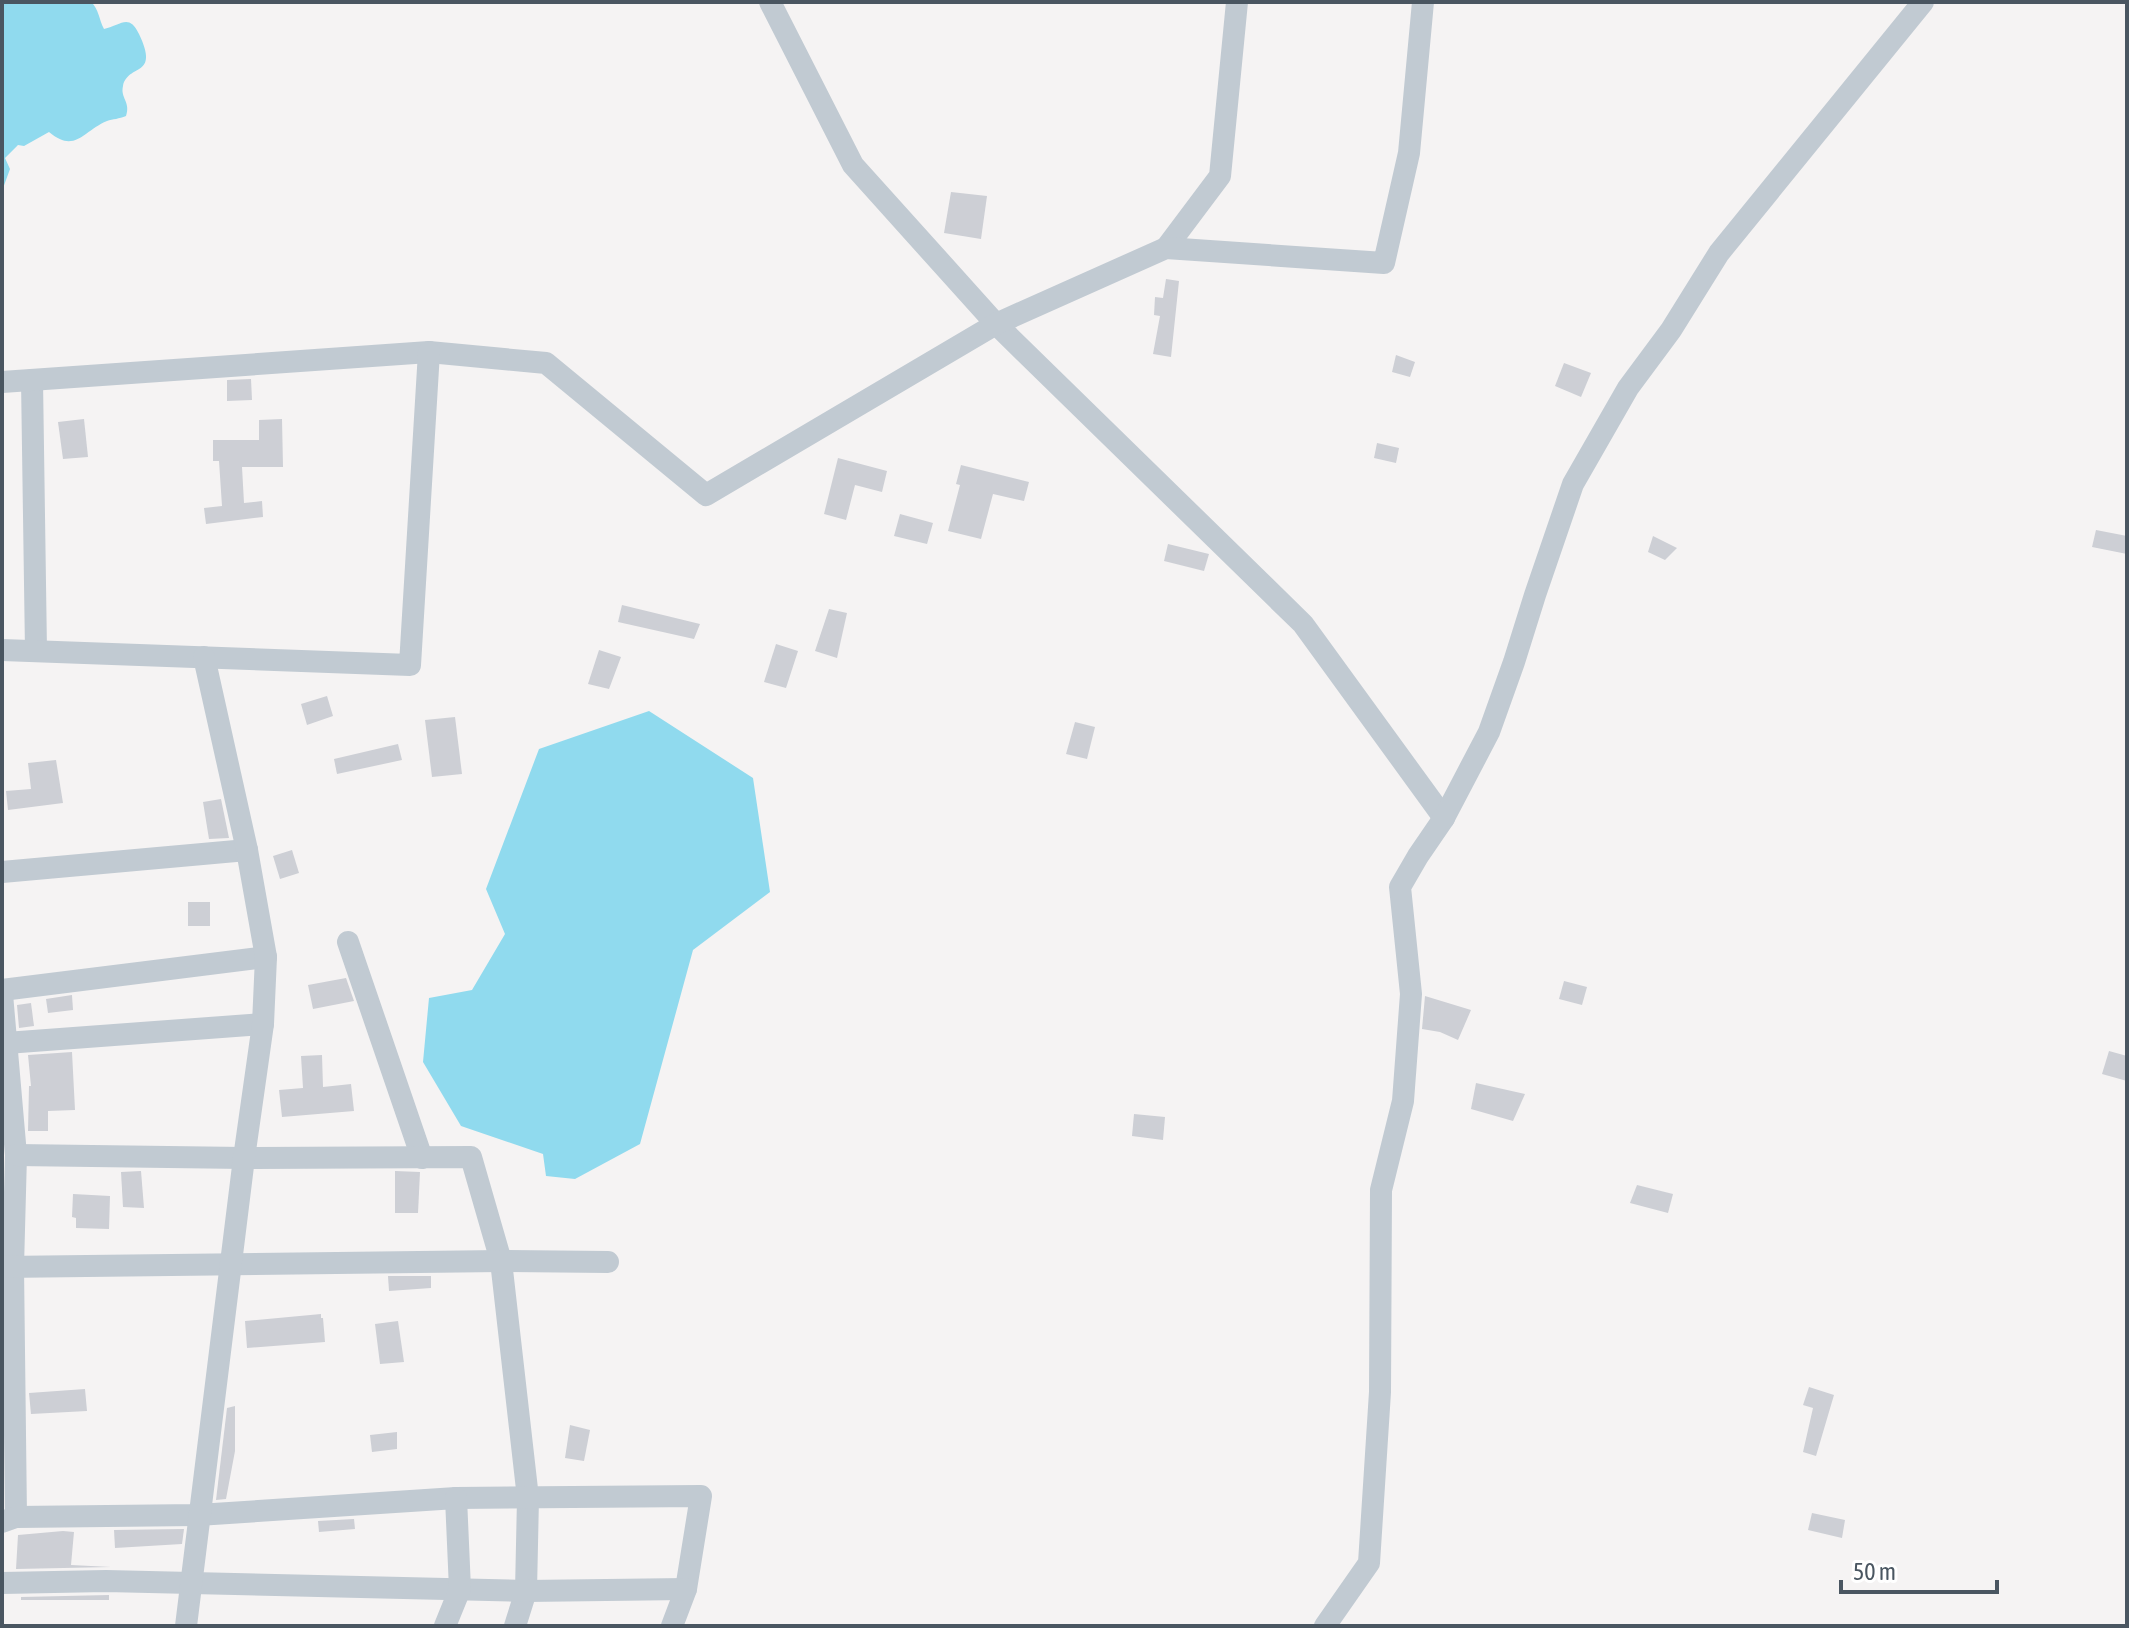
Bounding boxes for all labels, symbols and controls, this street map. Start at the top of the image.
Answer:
scale bar [1841,1544,1997,1594]
text: 50 m [1853,1558,1896,1585]

